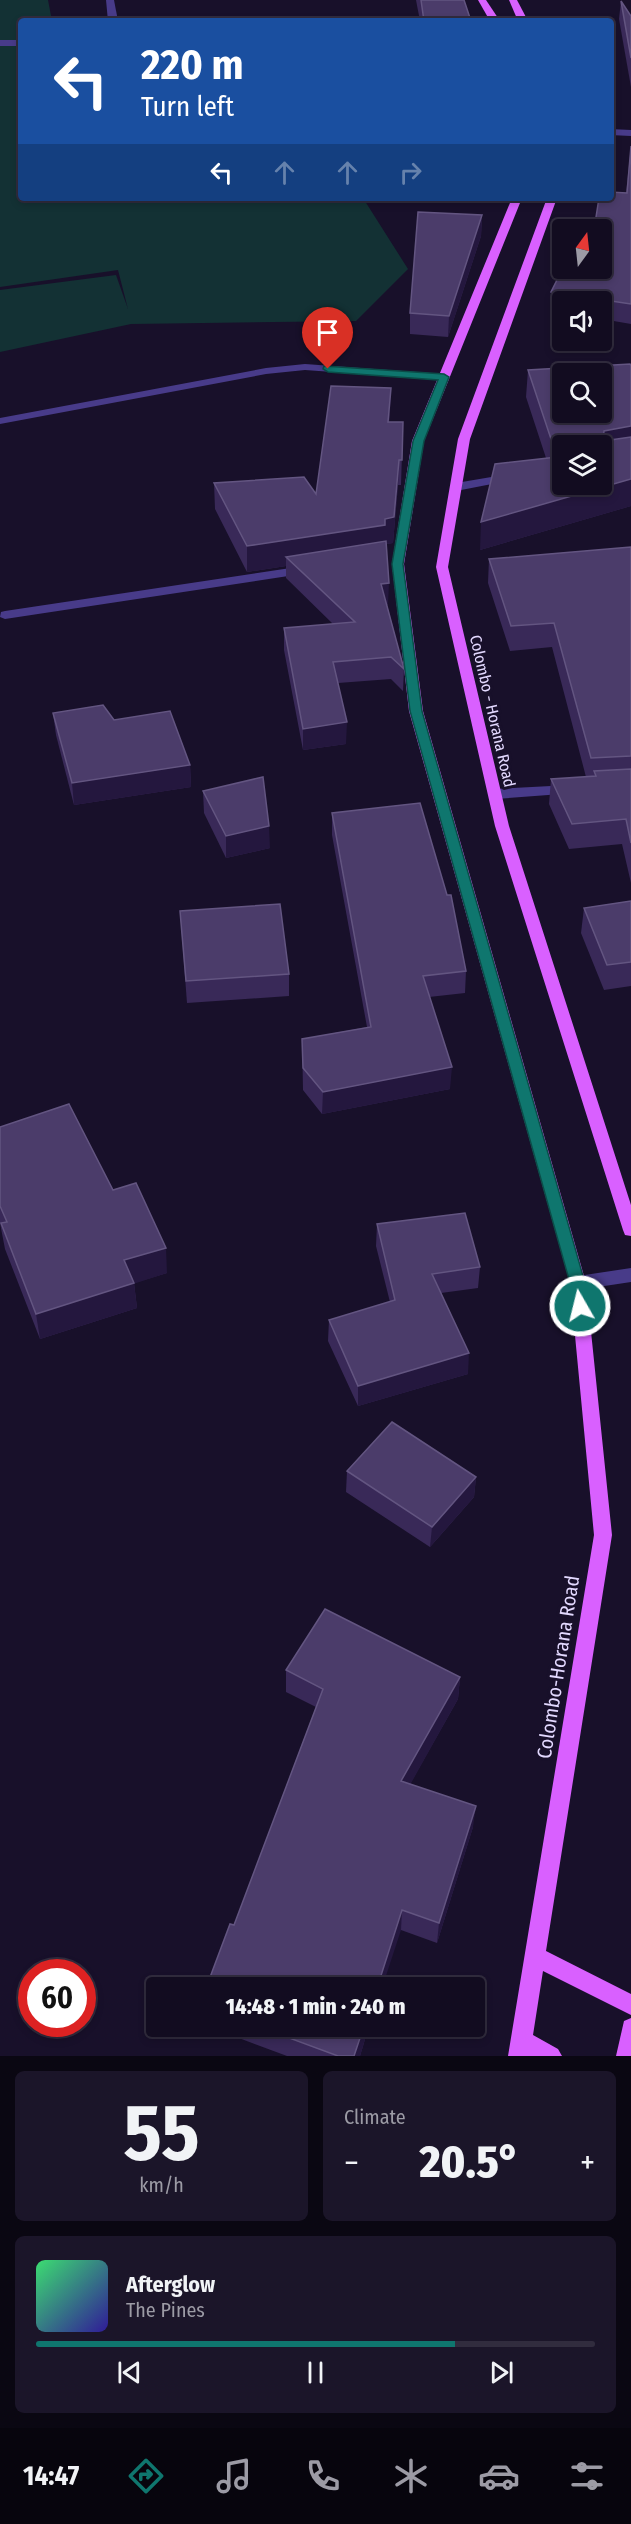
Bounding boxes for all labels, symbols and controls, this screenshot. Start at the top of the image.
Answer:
text: 220 m [141,40,244,90]
icon: left [42,42,120,120]
text: Turn left [141,91,234,123]
icon: left [205,156,238,189]
icon: ahead [268,156,301,189]
icon: ahead [331,156,364,189]
icon: right [394,156,427,189]
north arrow [552,219,612,279]
map controls [552,219,612,495]
button: sound [552,291,612,351]
pin [302,307,353,369]
icon: arrive [311,316,344,349]
button: search [552,363,612,423]
button: layers [552,435,612,495]
street label: Colombo - Horana Road [466,633,519,789]
position arrow [548,1274,612,1338]
street label: Colombo-Horana Road [532,1574,584,1760]
speed limit sign: 60 [18,1959,96,2037]
text: 14:48 · 1 min · 240 m [226,1993,405,2020]
text: 55 [123,2087,200,2181]
text: Climate [344,2105,406,2129]
text: 20.5° [419,2135,519,2189]
text: − [344,2143,359,2183]
text: + [580,2143,595,2183]
text: km/h [139,2173,184,2197]
text: Afterglow [126,2271,215,2298]
text: The Pines [126,2298,205,2322]
icon: previous [113,2356,146,2389]
icon: pause [299,2356,332,2389]
icon: next [485,2356,518,2389]
icon: directions [125,2455,167,2497]
icon: music [213,2455,255,2497]
icon: phone [302,2455,344,2497]
icon: climate [390,2455,432,2497]
icon: car [478,2455,520,2497]
icon: filters [566,2455,608,2497]
text: 14:47 [23,2460,79,2492]

